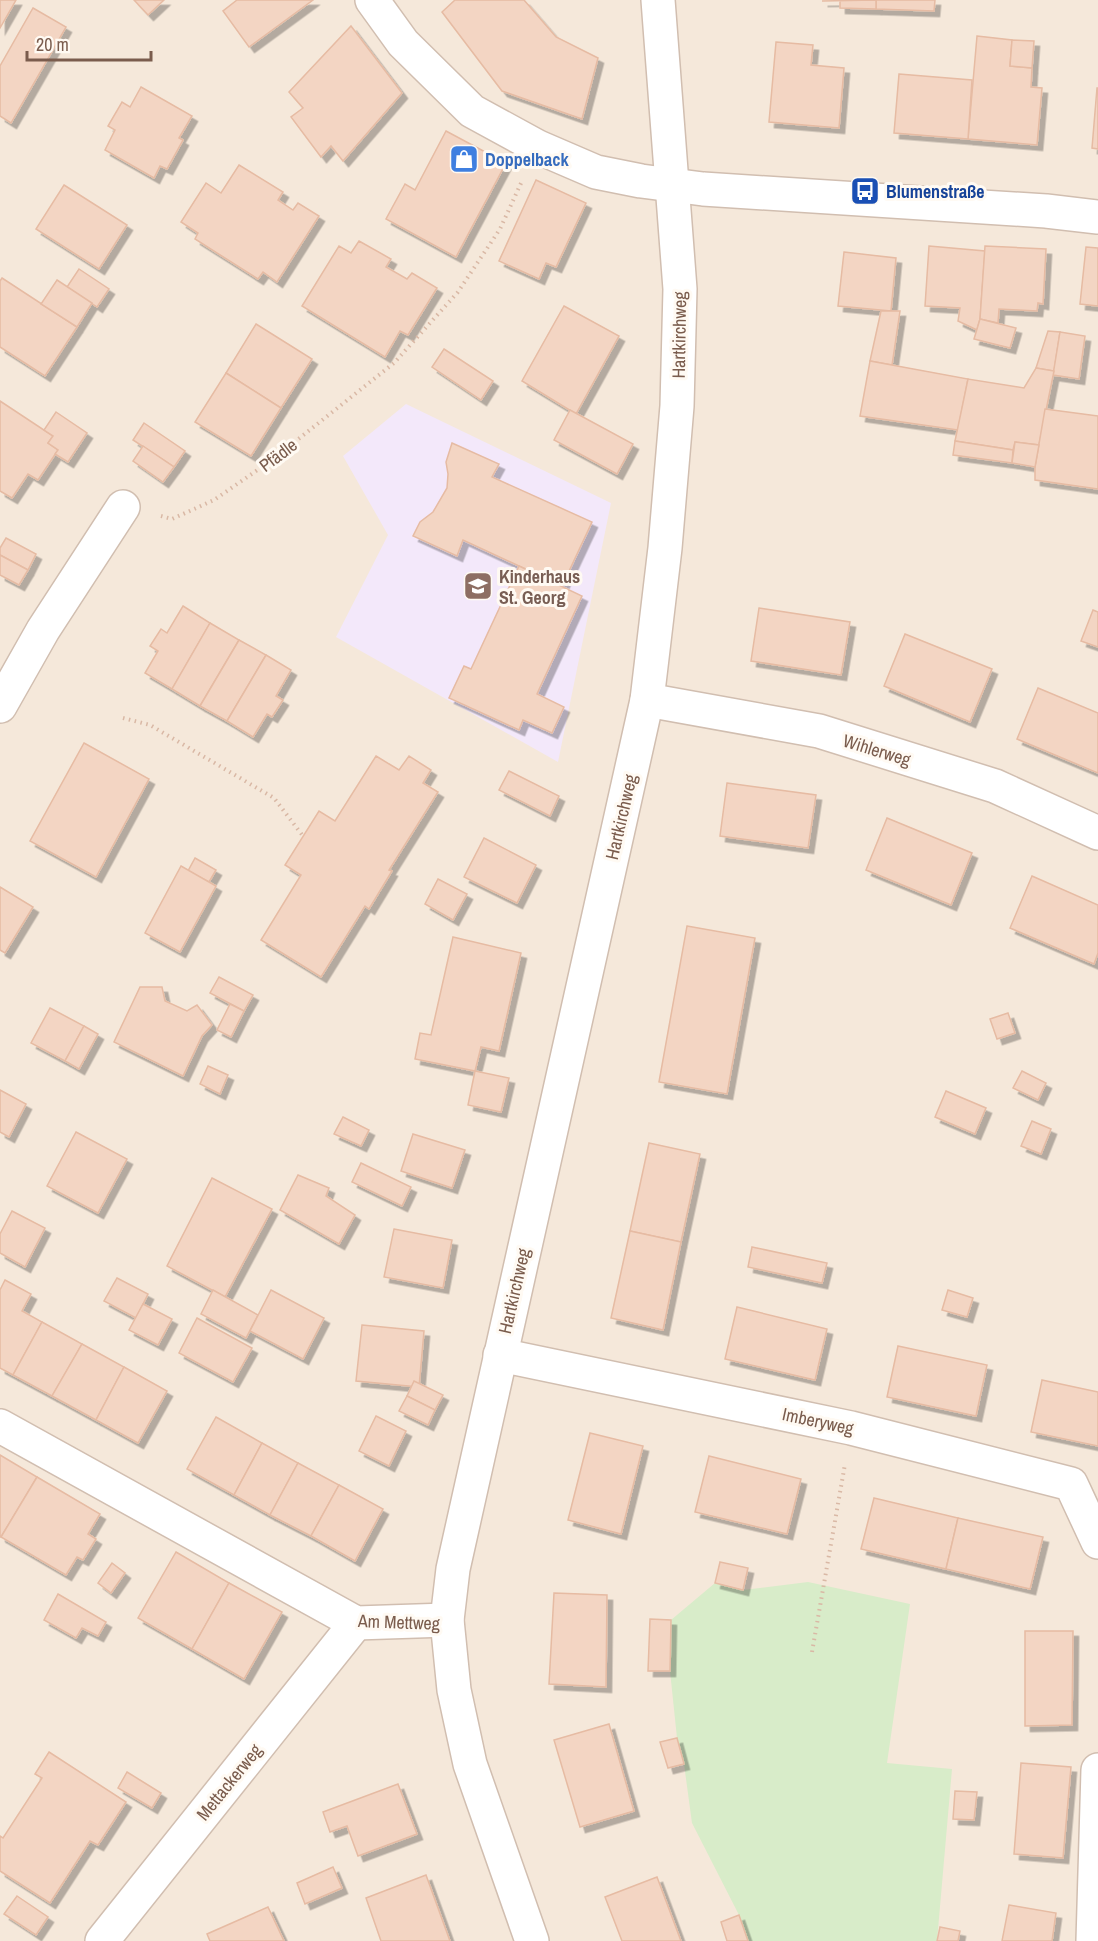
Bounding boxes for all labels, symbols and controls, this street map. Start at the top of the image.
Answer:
scale bar [27,24,152,62]
text: 20 m [36,32,69,57]
shop icon: Doppelback [448,143,480,175]
place label: Doppelback [485,147,569,172]
bus stop icon: Blumenstraße [849,175,881,207]
place label: Blumenstraße [886,179,984,204]
street label: Hartkirchweg [666,291,692,379]
street label: Pfädle [254,432,302,478]
place label: Kinderhaus St. Georg [499,564,580,610]
school or university icon: Kinderhaus St. Georg [462,570,494,602]
street label: Wihlerweg [840,728,915,772]
street label: Hartkirchweg [599,771,643,862]
street label: Hartkirchweg [492,1245,536,1336]
street label: Imberyweg [780,1401,857,1441]
street label: Am Mettweg [357,1608,441,1636]
street label: Mettackerweg [190,1738,268,1826]

